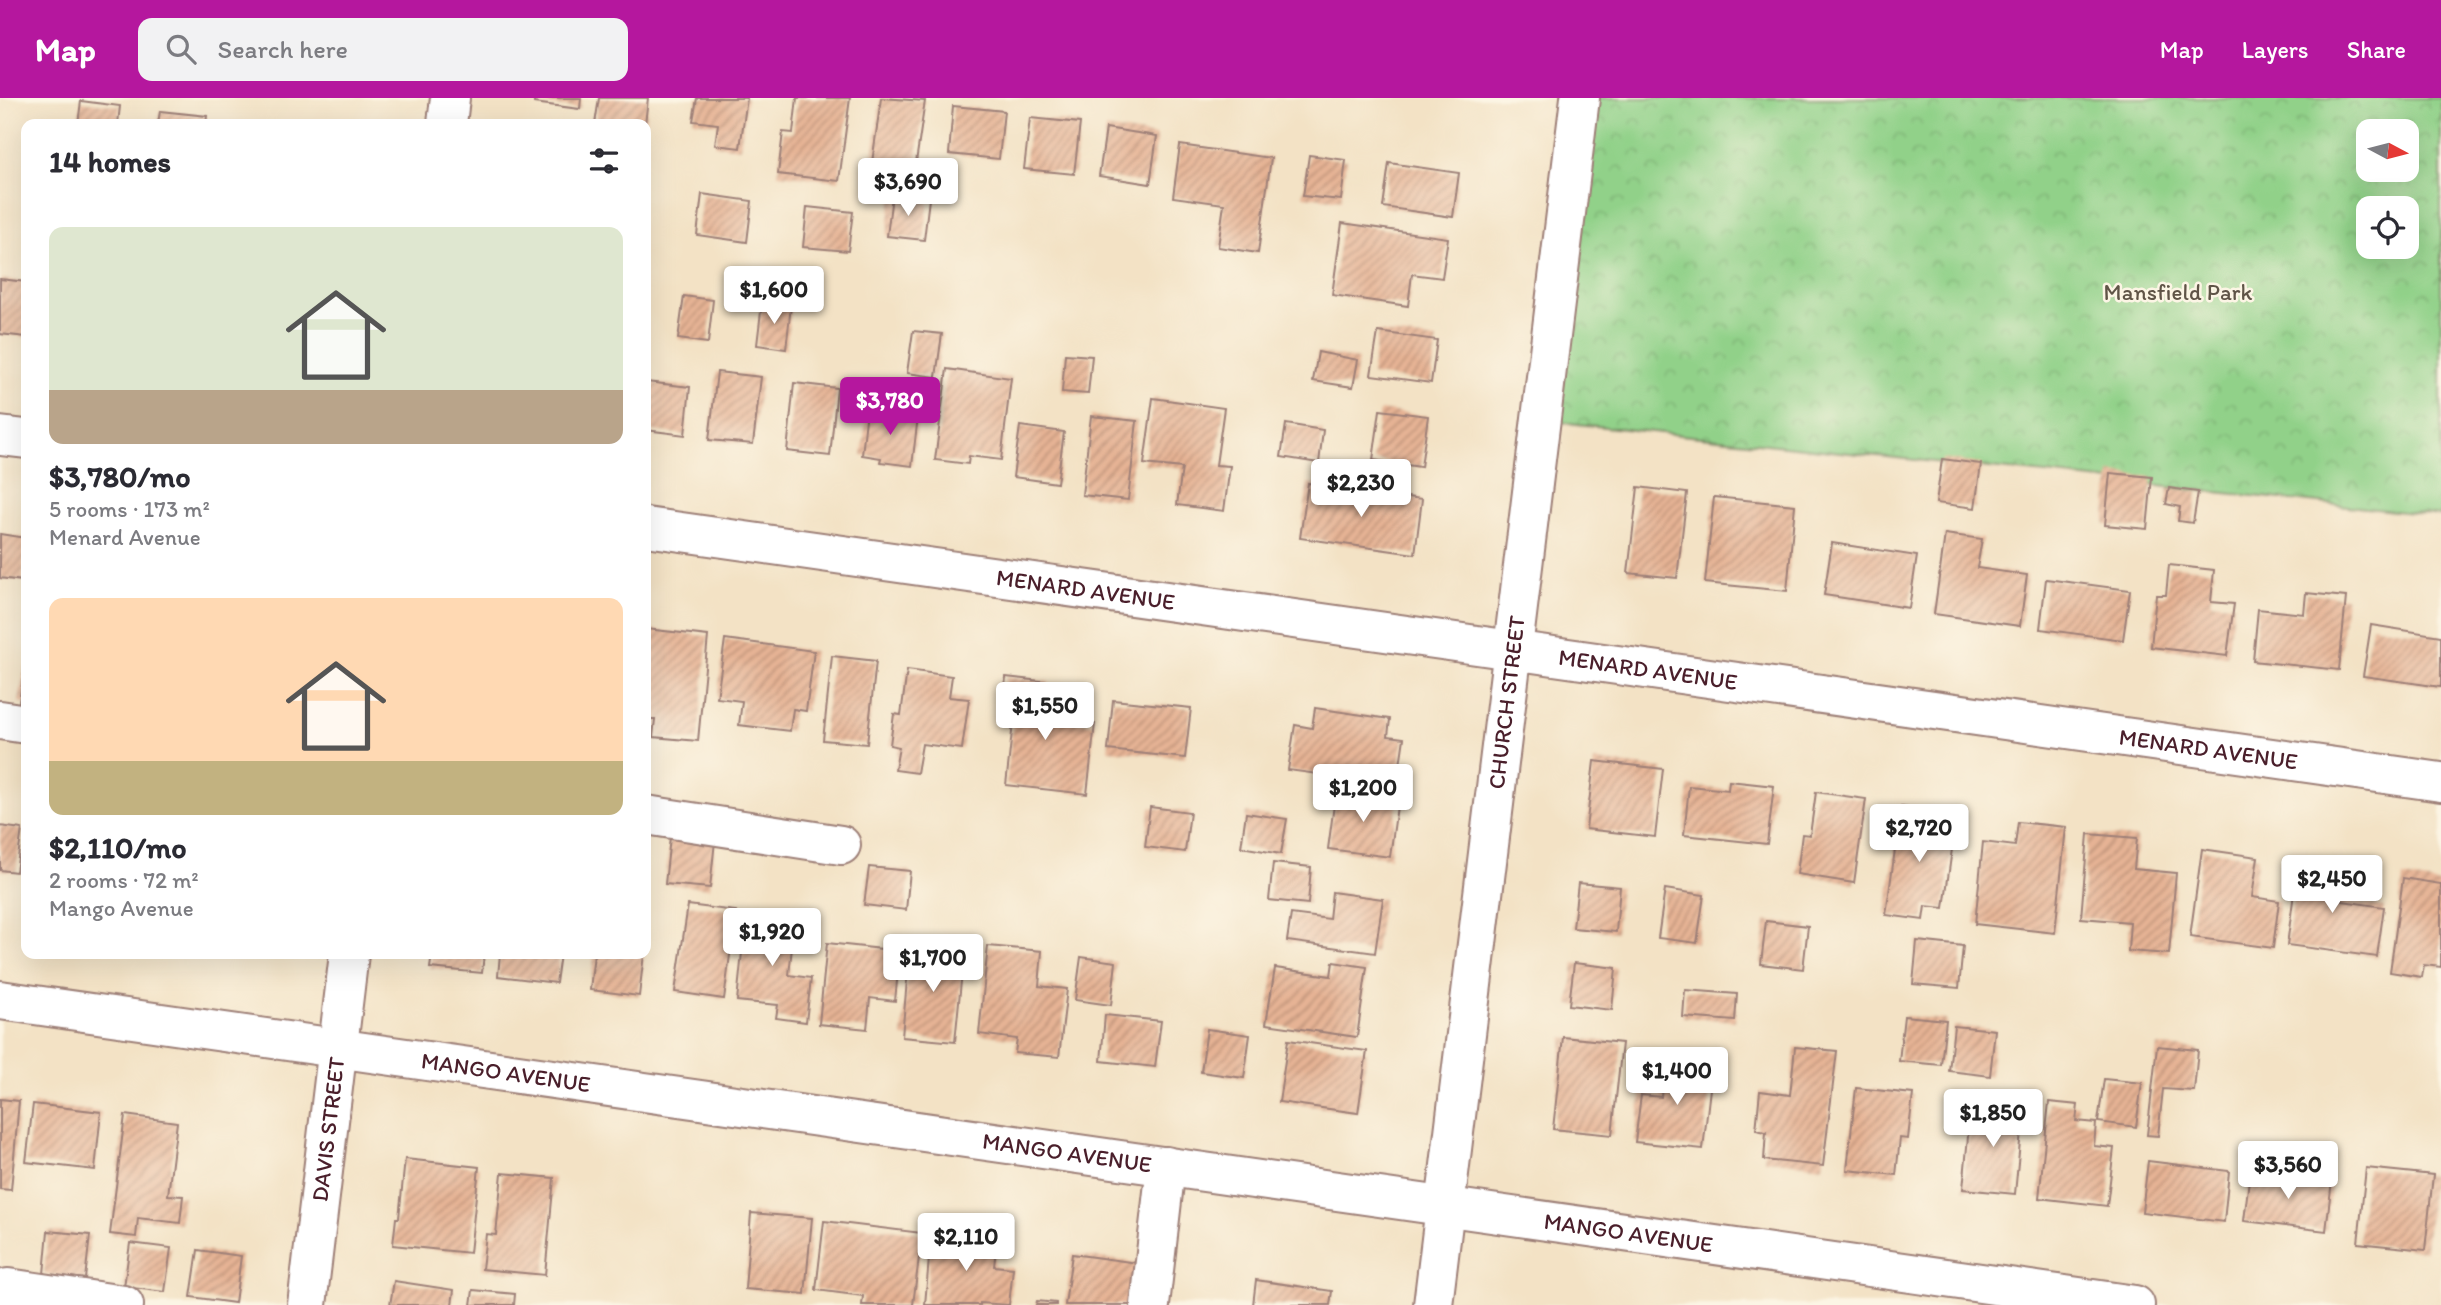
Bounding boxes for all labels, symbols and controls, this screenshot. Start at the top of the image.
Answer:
search box [138,18,628,81]
text: Map [35,30,96,69]
icon: search [162,30,200,68]
text: Search here [218,33,348,65]
text: Map [2160,35,2204,64]
text: Layers [2242,35,2309,64]
text: Share [2347,35,2406,64]
north arrow [2356,119,2418,182]
map controls [2356,119,2419,259]
icon: filters [585,142,623,180]
text: 14 homes [49,143,171,180]
pin: $3,690 [851,158,965,218]
text: $3,690 [874,167,942,195]
button: locate [2356,196,2419,259]
pin: $1,600 [717,266,831,326]
icon: home [273,272,399,398]
text: $1,600 [740,275,808,303]
park label: Mansfield Park [2104,278,2253,306]
pin: $3,780 [833,378,947,437]
text: $3,780 [856,386,924,414]
text: $3,780/mo [49,458,191,495]
pin: $2,230 [1304,460,1418,519]
text: $2,230 [1327,468,1395,496]
text: 5 rooms · 173 m² [49,495,210,523]
text: Menard Avenue [49,523,201,551]
street label: MENARD AVENUE [994,563,1177,616]
street label: CHURCH STREET [1482,614,1531,791]
icon: home [273,643,399,769]
street label: MENARD AVENUE [1557,643,1739,696]
pin: $1,550 [988,682,1102,742]
text: $1,550 [1012,691,1078,719]
street label: MENARD AVENUE [2117,722,2300,776]
pin: $1,200 [1306,764,1420,824]
text: $1,200 [1329,773,1397,801]
pin: $2,720 [1862,804,1976,864]
text: $2,720 [1886,813,1952,841]
text: $2,110/mo [49,829,187,866]
pin: $2,450 [2275,856,2389,915]
text: $2,450 [2297,864,2367,892]
text: 2 rooms · 72 m² [49,866,199,894]
text: Mango Avenue [49,894,194,922]
pin: $1,920 [715,908,829,968]
text: $1,920 [739,917,805,945]
pin: $1,700 [876,934,990,994]
text: $1,700 [899,943,967,971]
street label: MANGO AVENUE [419,1046,593,1098]
pin: $1,400 [1620,1048,1734,1107]
street label: DAVIS STREET [305,1055,351,1203]
text: $1,400 [1642,1056,1712,1084]
pin: $1,850 [1936,1090,2050,1149]
text: $1,850 [1960,1098,2026,1126]
street label: MANGO AVENUE [981,1127,1154,1178]
pin: $3,560 [2231,1142,2345,1201]
text: $3,560 [2254,1150,2322,1178]
street label: MANGO AVENUE [1542,1207,1715,1259]
pin: $2,110 [909,1214,1023,1273]
text: $2,110 [934,1222,998,1250]

